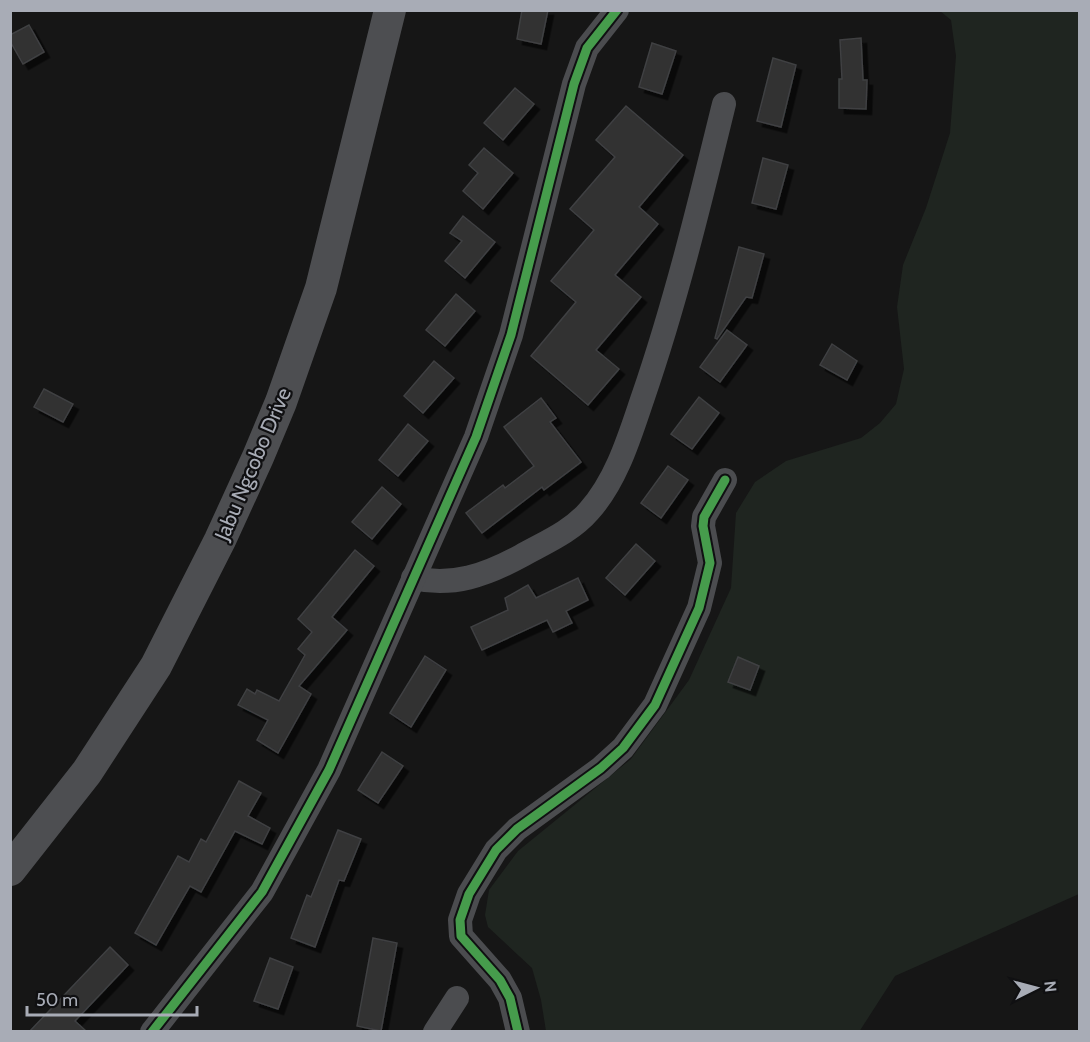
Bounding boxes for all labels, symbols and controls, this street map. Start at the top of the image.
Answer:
street label: Jabu Ngcobo Drive [209,383,296,545]
north arrow [1006,958,1066,1018]
scale bar [27,979,196,1017]
text: N [1040,980,1060,993]
text: 50 m [36,989,78,1011]

